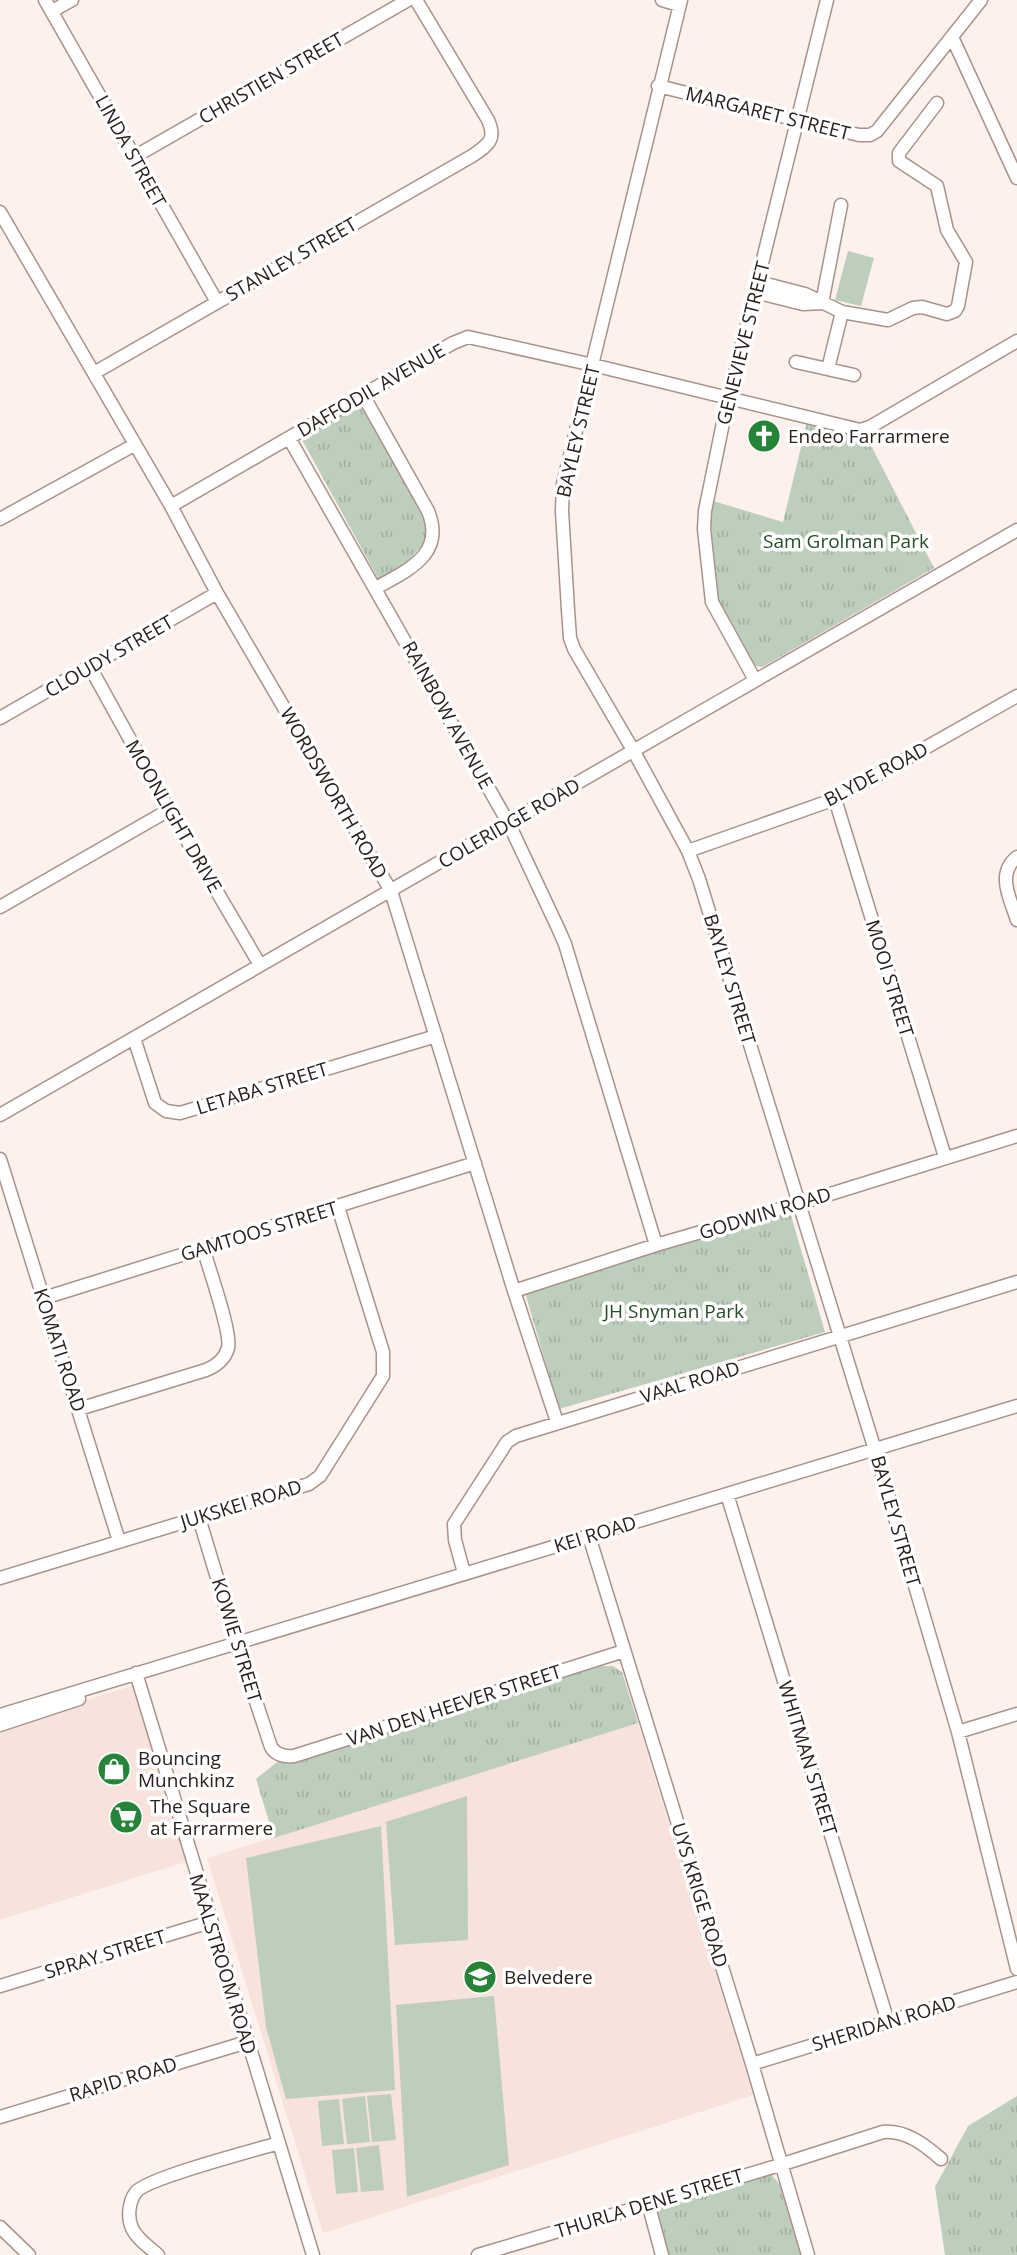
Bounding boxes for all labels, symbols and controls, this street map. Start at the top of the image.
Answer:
street label: CHRISTIEN STREET [194,26,349,130]
street label: MARGARET STREET [683,80,853,146]
street label: LINDA STREET [89,90,173,212]
street label: STANLEY STREET [221,211,362,307]
street label: GENEVIEVE STREET [710,258,776,427]
street label: DAFFODIL AVENUE [292,337,450,443]
street label: BAYLEY STREET [550,362,606,500]
church icon: Endeo Farrarmere [745,417,783,455]
place label: Endeo Farrarmere [788,423,950,449]
park label: Sam Grolman Park [763,528,929,554]
street label: CLOUDY STREET [40,608,178,703]
street label: RAINBOW AVENUE [397,636,499,794]
street label: WORDSWORTH ROAD [274,702,394,884]
street label: MOONLIGHT DRIVE [120,735,228,897]
street label: BLYDE ROAD [819,736,933,812]
street label: COLERIDGE ROAD [433,772,585,874]
street label: BAYLEY STREET [698,911,762,1048]
street label: MOOI STREET [860,916,920,1040]
street label: LETABA STREET [193,1055,332,1120]
street label: GODWIN ROAD [696,1181,834,1245]
street label: GAMTOOS STREET [178,1195,341,1267]
street label: KOMATI ROAD [28,1285,92,1415]
park label: JH Snyman Park [602,1298,744,1324]
street label: VAAL ROAD [637,1355,743,1409]
street label: BAYLEY STREET [865,1452,927,1590]
street label: JUKSKEI ROAD [175,1473,305,1535]
street label: KEI ROAD [551,1509,639,1559]
street label: KOWIE STREET [206,1575,268,1706]
street label: VAN DEN HEEVER STREET [343,1658,565,1752]
street label: WHITMAN STREET [772,1678,844,1839]
place label: Bouncing Munchkinz [138,1745,235,1793]
shop icon: Bouncing Munchkinz [95,1750,133,1788]
place label: The Square at Farrarmere [150,1793,273,1841]
supermarket icon: The Square at Farrarmere [107,1798,145,1836]
street label: UYS KRIGE ROAD [666,1819,734,1971]
street label: MAALSTROOM ROAD [183,1871,263,2057]
street label: SPRAY STREET [41,1923,169,1985]
school or university icon: Belvedere [461,1958,499,1996]
place label: Belvedere [504,1964,593,1990]
street label: SHERIDAN ROAD [809,1989,959,2057]
street label: RAPID ROAD [66,2050,180,2108]
street label: THURLA DENE STREET [552,2162,747,2244]

